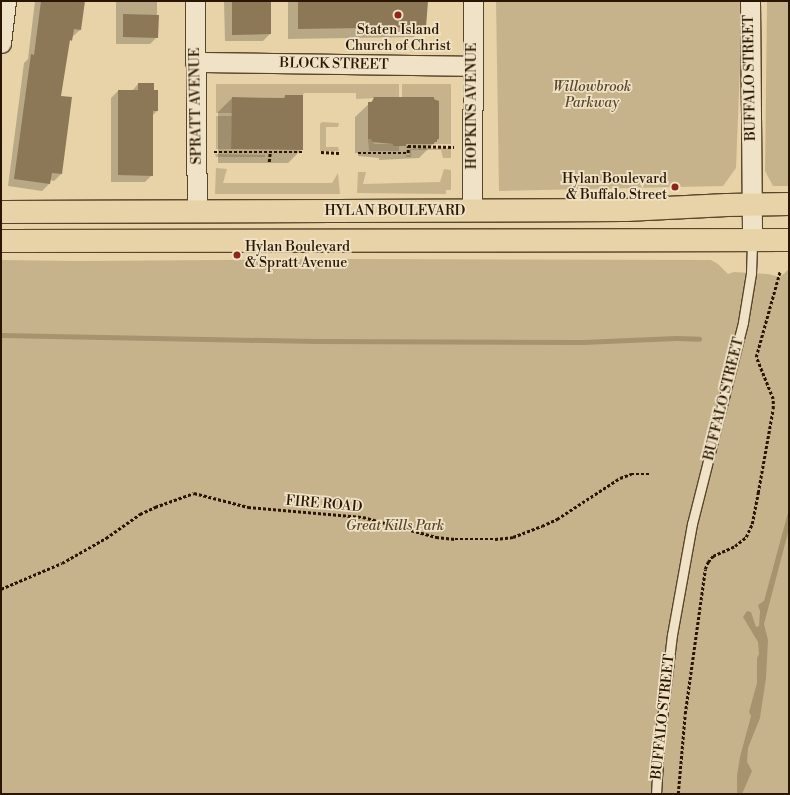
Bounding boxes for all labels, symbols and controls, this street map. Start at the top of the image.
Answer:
marker: Staten Island Church of Christ [393,10,403,20]
street label: BUFFALO STREET [741,15,759,141]
place label: Staten Island Church of Christ [345,22,451,54]
street label: HOPKINS AVENUE [464,43,480,169]
street label: SPRATT AVENUE [187,47,205,165]
street label: BLOCK STREET [279,55,389,73]
park label: Willowbrook Parkway [553,79,631,112]
place label: Hylan Boulevard & Buffalo Street [562,171,667,204]
marker: Hylan Boulevard & Buffalo Street [670,182,680,192]
street label: HYLAN BOULEVARD [325,203,465,219]
place label: Hylan Boulevard & Spratt Avenue [245,239,350,272]
marker: Hylan Boulevard & Spratt Avenue [232,250,242,260]
street label: BUFFALO STREET [701,336,747,462]
street label: FIRE ROAD [285,492,363,516]
park label: Great Kills Park [346,518,444,534]
street label: BUFFALO STREET [648,653,678,781]

